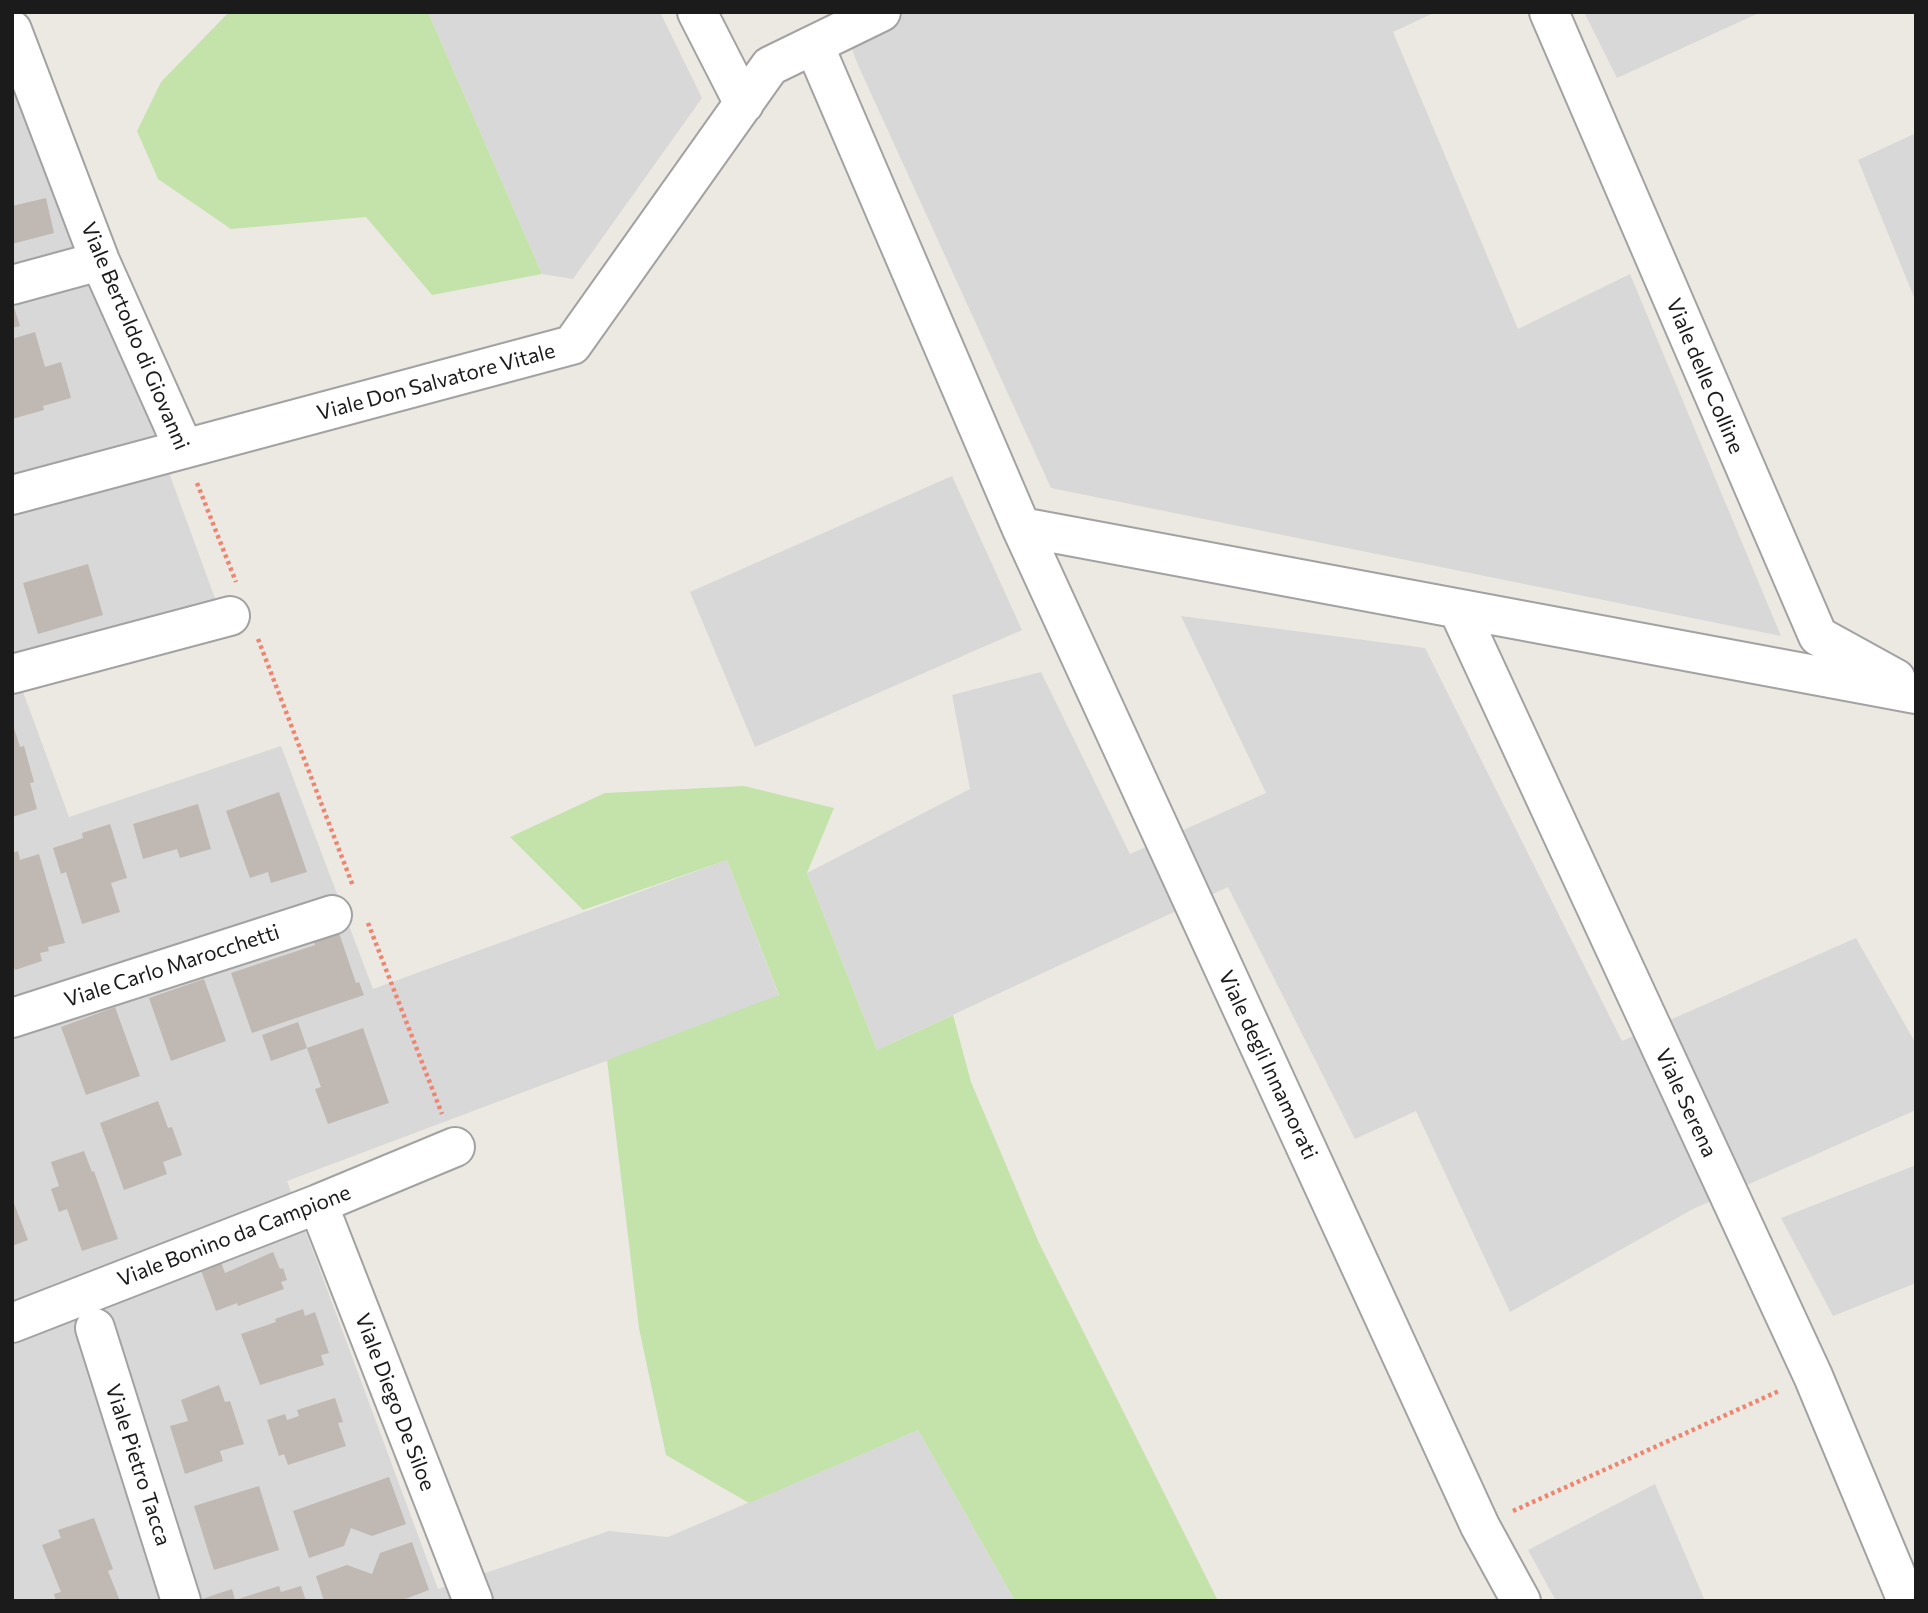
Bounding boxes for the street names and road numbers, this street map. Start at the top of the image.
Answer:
street label: Viale Bertoldo di Giovanni [76,218,194,454]
street label: Viale delle Colline [1661,295,1749,457]
street label: Viale Don Salvatore Vitale [314,338,558,426]
street label: Viale Carlo Marocchetti [61,919,283,1013]
street label: Viale degli Innamorati [1213,967,1323,1163]
street label: Viale Serena [1650,1045,1722,1161]
street label: Viale Bonino da Campione [114,1180,354,1292]
street label: Viale Diego De Siloe [350,1310,440,1494]
street label: Viale Pietro Tacca [100,1381,176,1549]

